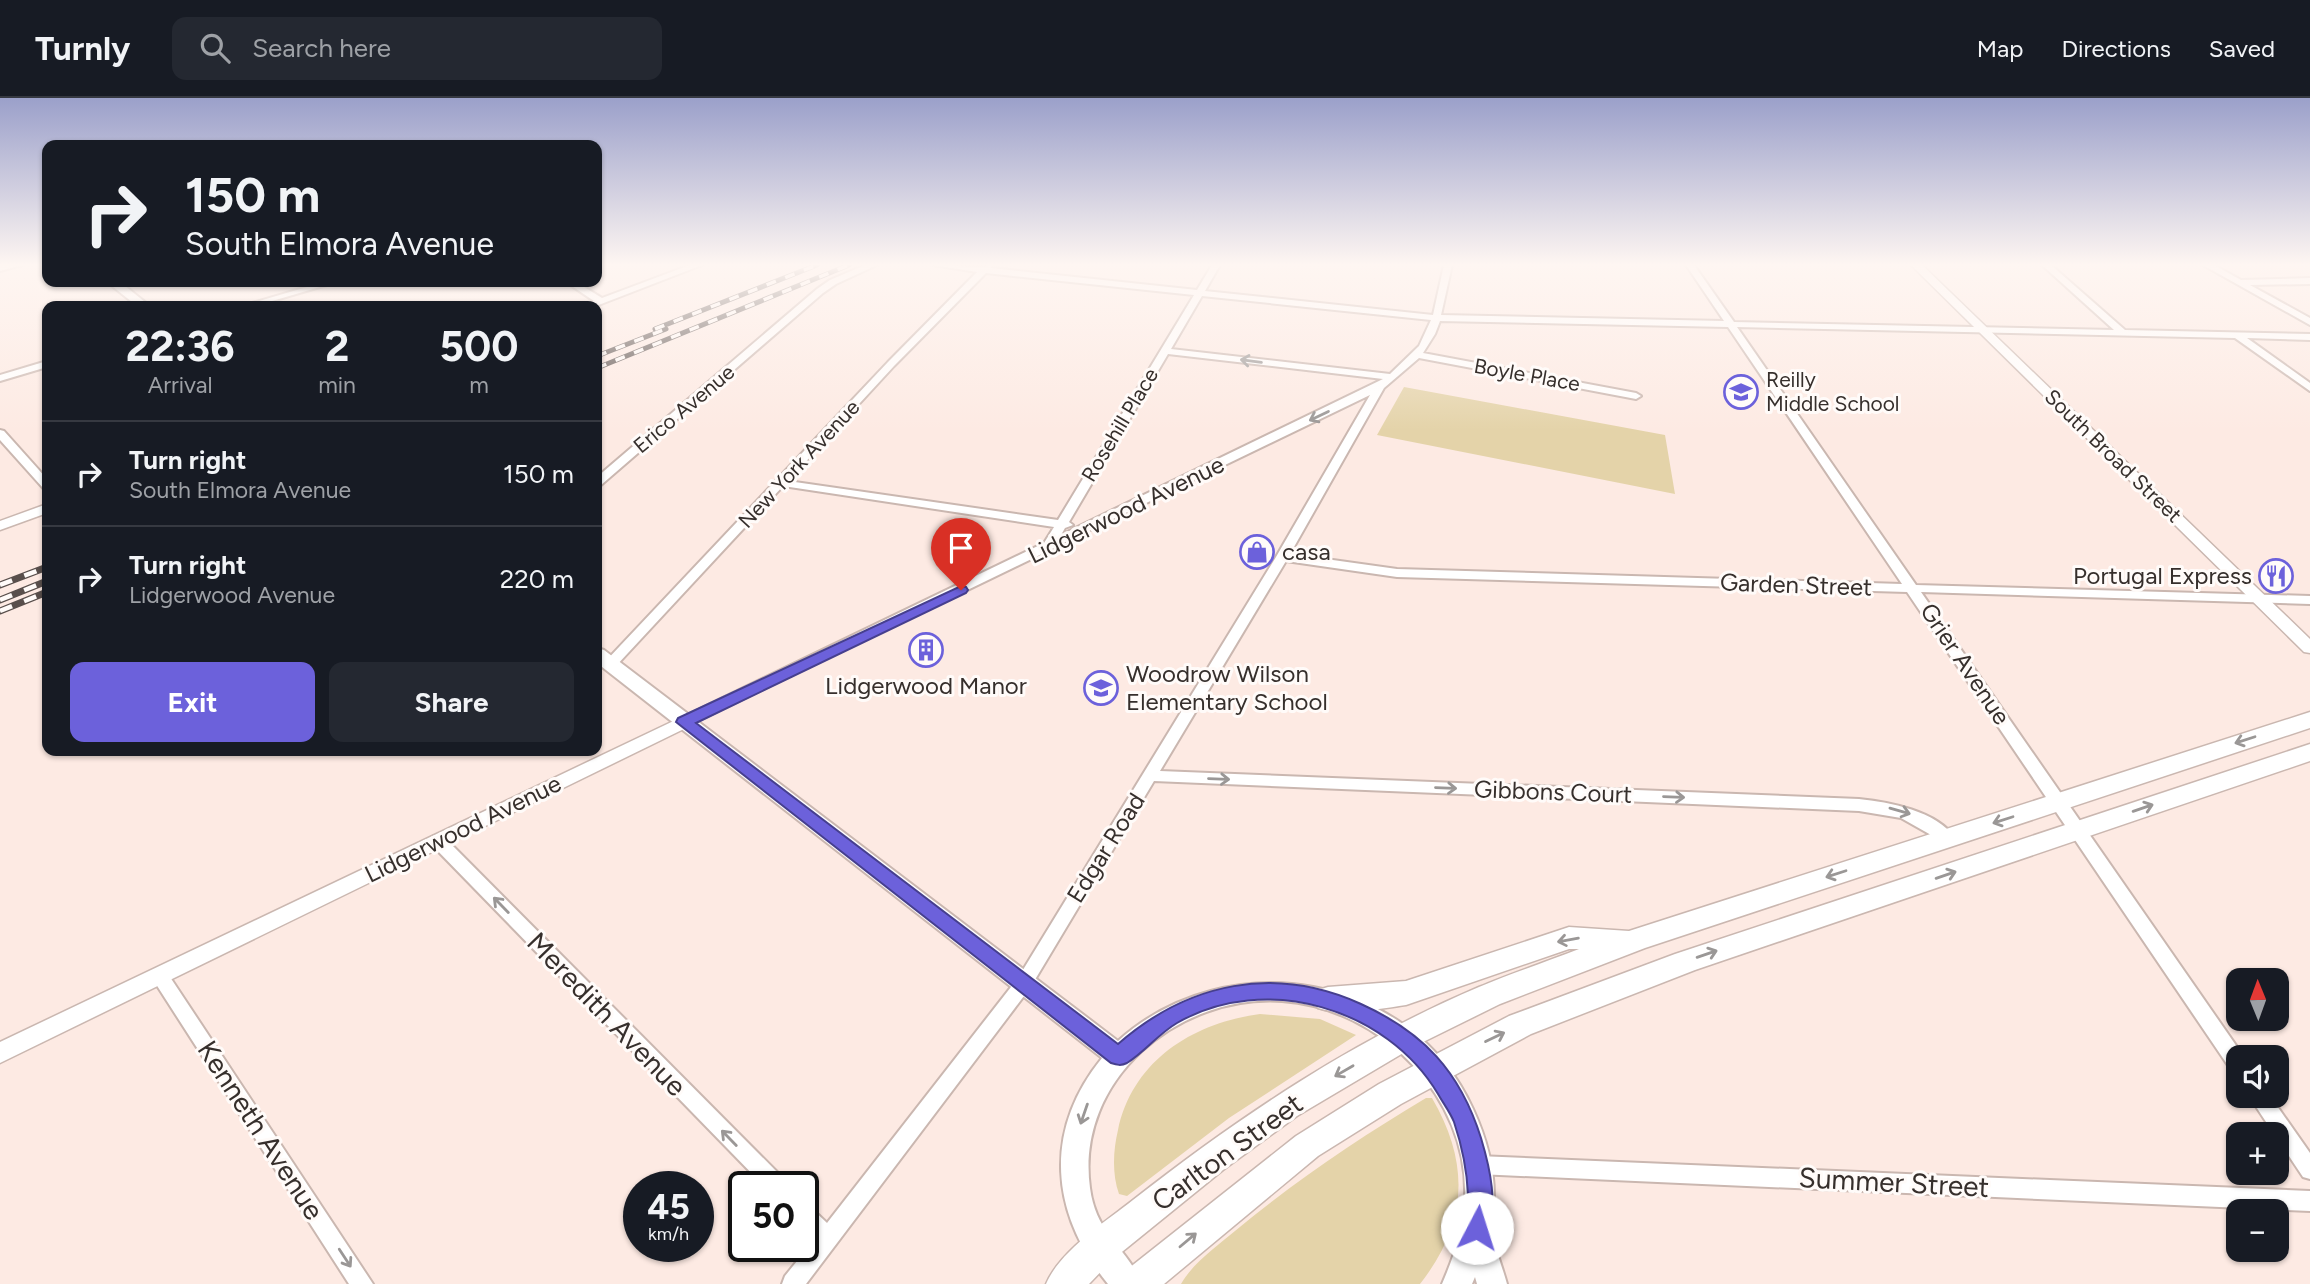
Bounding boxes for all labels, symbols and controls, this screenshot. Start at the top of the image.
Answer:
search box [172,17,662,80]
text: Turnly [35,29,130,68]
icon: search [196,29,234,67]
text: Search here [252,32,391,64]
text: Map [1977,34,2023,63]
text: Directions [2061,34,2171,63]
text: Saved [2209,34,2275,63]
text: 150 m [185,165,320,224]
icon: right [70,168,161,259]
text: South Elmora Avenue [185,225,494,263]
text: 22:36 [126,321,235,372]
text: 2 [325,321,349,372]
text: 500 [440,321,518,372]
street label: Boyle Place [1472,353,1582,396]
one-way arrow [1241,354,1263,367]
street label: Erico Avenue [628,359,739,458]
street label: Rosehill Place [1076,363,1163,486]
place label: Reilly Middle School [1766,367,1899,416]
text: Arrival [148,371,213,399]
text: min [318,371,356,399]
text: m [469,371,489,399]
school or university icon: Reilly Middle School [1722,373,1760,411]
street label: South Broad Street [2040,384,2187,527]
street label: New York Avenue [733,394,864,533]
one-way arrow [1309,409,1330,423]
text: Turn right [129,444,246,476]
street label: Lidgerwood Avenue [1023,449,1229,570]
icon: right [70,455,108,493]
text: 150 m [503,458,574,490]
text: South Elmora Avenue [129,476,351,504]
pin [931,518,991,590]
icon: arrive [942,529,980,567]
shop icon: casa [1238,533,1276,571]
place label: casa [1282,537,1331,566]
text: Turn right [129,549,246,581]
restaurant icon: Portugal Express [2257,557,2295,595]
icon: right [70,560,108,598]
place label: Portugal Express [2073,561,2252,590]
text: 220 m [500,563,574,595]
street label: Garden Street [1719,567,1873,602]
text: Lidgerwood Avenue [129,581,335,609]
street label: Grier Avenue [1914,597,2017,730]
building icon: Lidgerwood Manor [907,631,945,669]
place label: Woodrow Wilson Elementary School [1126,659,1328,716]
button: Exit [70,662,315,742]
button: Share [329,662,574,742]
school or university icon: Woodrow Wilson Elementary School [1082,669,1120,707]
place label: Lidgerwood Manor [825,671,1027,700]
one-way arrow [2234,735,2256,748]
street label: Lidgerwood Avenue [360,768,566,889]
one-way arrow [1207,772,1230,785]
street label: Gibbons Court [1473,774,1633,809]
one-way arrow [1435,781,1458,794]
street label: Edgar Road [1060,788,1151,908]
one-way arrow [1662,791,1685,804]
one-way arrow [2132,801,2154,813]
one-way arrow [1889,806,1911,819]
one-way arrow [1993,815,2015,827]
one-way arrow [1935,868,1957,880]
one-way arrow [1825,869,1847,882]
one-way arrow [492,897,509,914]
street label: Meredith Avenue [520,925,694,1103]
one-way arrow [1557,934,1580,948]
one-way arrow [1696,947,1718,959]
north arrow [2226,968,2289,1031]
map controls [2226,968,2289,1262]
one-way arrow [1484,1029,1505,1043]
street label: Kenneth Avenue [191,1034,331,1226]
button: sound [2226,1045,2289,1108]
one-way arrow [1335,1064,1355,1078]
street label: Carlton Street [1145,1086,1309,1218]
one-way arrow [1077,1102,1089,1124]
button: + [2226,1122,2289,1185]
one-way arrow [720,1130,737,1147]
street label: Summer Street [1798,1160,1990,1204]
speed limit sign: 50 [728,1171,819,1262]
text: 45 [647,1186,690,1228]
position arrow [1440,1191,1514,1265]
button: − [2226,1199,2289,1262]
text: km/h [648,1223,689,1245]
one-way arrow [1179,1232,1197,1248]
one-way arrow [338,1248,352,1267]

